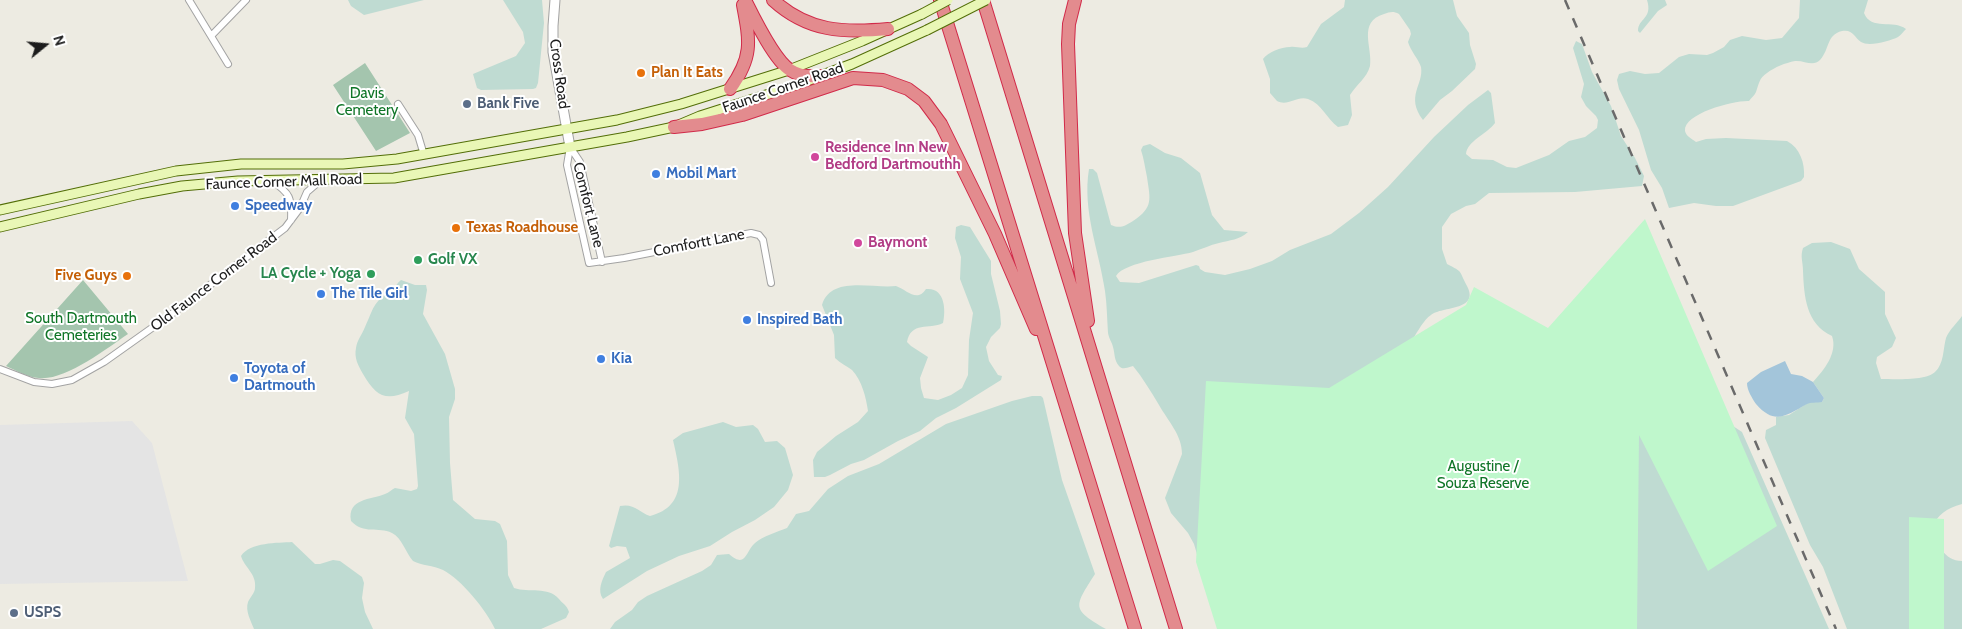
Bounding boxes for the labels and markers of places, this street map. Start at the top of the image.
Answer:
place label: Plan It Eats [651,64,723,82]
marker: Plan It Eats [635,67,647,79]
place label: Bank Five [477,95,539,113]
marker: Bank Five [461,98,473,110]
place label: Residence Inn New Bedford Dartmouthh [825,139,961,174]
marker: Residence Inn New Bedford Dartmouthh [809,151,821,163]
place label: Mobil Mart [666,165,736,183]
marker: Mobil Mart [650,168,662,180]
place label: Speedway [245,197,312,215]
marker: Speedway [229,200,241,212]
place label: Texas Roadhouse [466,219,578,237]
marker: Texas Roadhouse [450,222,462,234]
place label: Baymont [868,234,928,252]
marker: Baymont [852,237,864,249]
place label: Golf VX [428,251,477,269]
marker: Golf VX [412,254,424,266]
place label: LA Cycle + Yoga [260,265,361,283]
place label: Five Guys [55,267,117,285]
marker: LA Cycle + Yoga [365,268,377,280]
marker: Five Guys [121,270,133,282]
place label: The Tile Girl [331,285,408,303]
marker: The Tile Girl [315,288,327,300]
place label: Inspired Bath [757,311,843,329]
marker: Inspired Bath [741,314,753,326]
place label: Kia [611,350,632,368]
marker: Kia [595,353,607,365]
place label: Toyota of Dartmouth [244,360,316,395]
marker: Toyota of Dartmouth [228,372,240,384]
place label: USPS [24,604,61,622]
marker: USPS [8,607,20,619]

